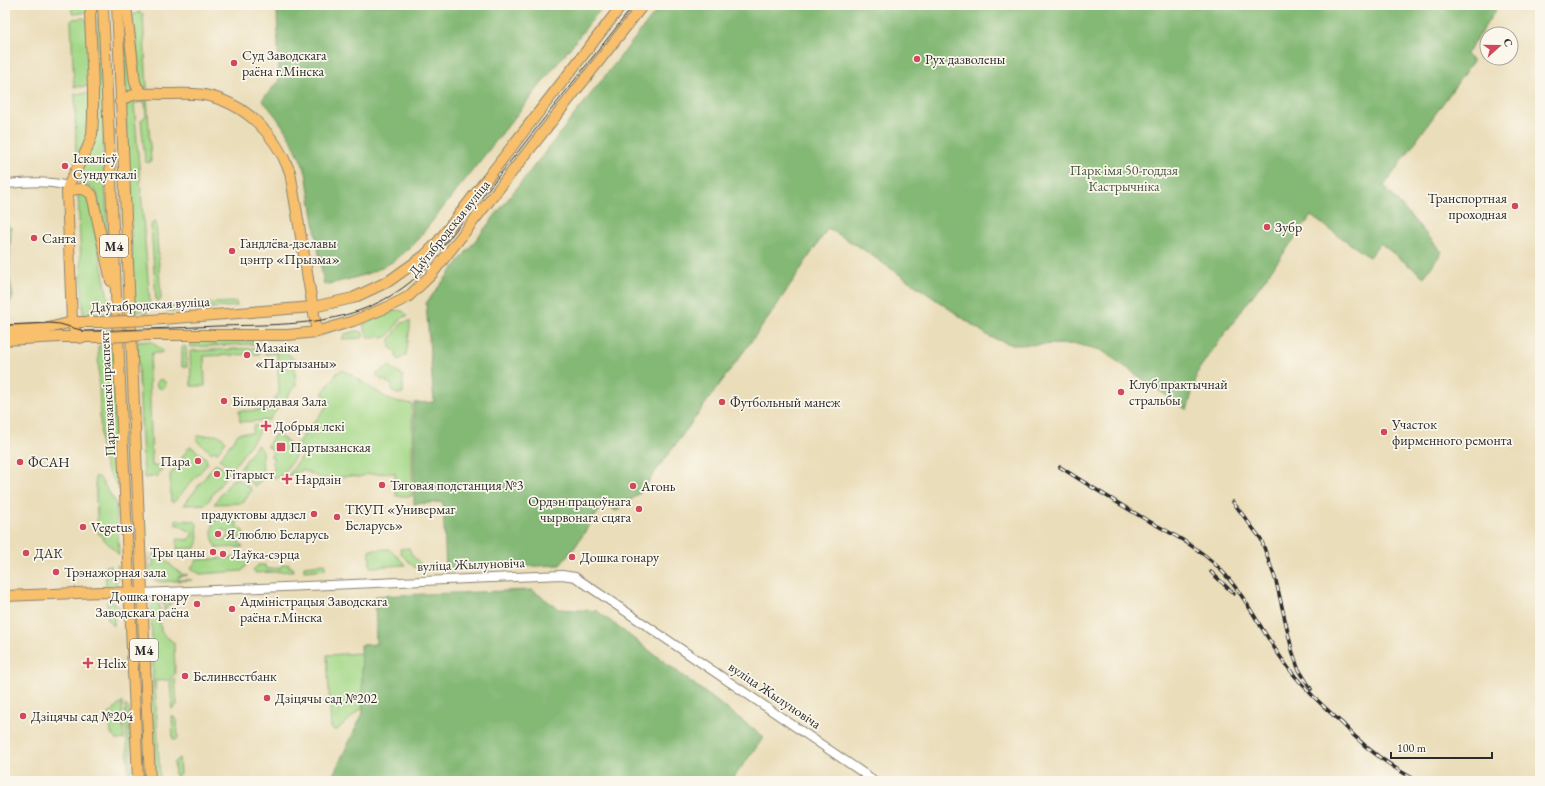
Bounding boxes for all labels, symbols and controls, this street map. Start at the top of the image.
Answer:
north arrow [1479,26,1519,66]
text: С [1500,36,1516,49]
place label: Суд Заводскага раёна г.Мінска [242,46,327,80]
place label: Рух дазволены [925,50,1006,68]
marker: Рух дазволены [912,54,922,64]
marker: Суд Заводскага раёна г.Мінска [229,58,239,68]
place label: Іскаліеў Сундуткалі [73,149,137,183]
marker: Іскаліеў Сундуткалі [60,161,70,171]
park label: Парк імя 50-годдзя Кастрычніка [1070,161,1178,195]
street label: Даўгабродская вуліца [404,176,494,280]
place label: Транспортная проходная [1428,189,1507,223]
marker: Транспортная проходная [1510,201,1520,211]
place label: Зубр [1275,218,1302,236]
marker: Зубр [1262,222,1272,232]
place label: Санта [42,229,77,247]
marker: Санта [29,233,39,243]
place label: Гандлёва-дзелавы цэнтр «Прызма» [240,234,340,268]
road number: М4 [100,235,128,257]
marker: Гандлёва-дзелавы цэнтр «Прызма» [227,246,237,256]
street label: Даўгабродская вуліца [90,292,211,316]
street label: Партызанскі праспект [95,331,119,457]
place label: Мазаіка «Партызаны» [255,338,337,372]
marker: Мазаіка «Партызаны» [242,350,252,360]
place label: Клуб практычнай стральбы [1129,375,1228,409]
marker: Клуб практычнай стральбы [1116,387,1126,397]
place label: Більярдавая Зала [232,392,327,410]
place label: Футбольный манеж [730,393,841,411]
marker: Більярдавая Зала [219,396,229,406]
marker: Футбольный манеж [717,397,727,407]
place label: Участок фирменного ремонта [1391,415,1513,449]
place label: Добрыя лекі [274,417,345,435]
marker: Добрыя лекі [261,421,271,431]
marker: Участок фирменного ремонта [1379,427,1389,437]
place label: Партызанская [290,438,371,456]
marker: Партызанская [275,441,287,453]
place label: Пара [160,452,190,470]
place label: ФСАН [28,453,70,471]
marker: Пара [193,456,203,466]
marker: ФСАН [15,457,25,467]
place label: Гітарыст [225,465,275,483]
marker: Гітарыст [212,469,222,479]
place label: Нардзін [295,470,341,488]
marker: Нардзін [282,474,292,484]
place label: Тяговая подстанция №3 [390,476,524,494]
place label: Агонь [640,477,676,495]
marker: Тяговая подстанция №3 [377,480,387,490]
marker: Агонь [628,481,638,491]
place label: Ордэн працоўнага чырвонага сцяга [528,492,631,526]
place label: ТКУП «Универмаг Беларусь» [345,500,455,534]
marker: Ордэн працоўнага чырвонага сцяга [634,504,644,514]
place label: прадуктовы аддзел [201,505,306,523]
marker: прадуктовы аддзел [309,509,319,519]
marker: ТКУП «Универмаг Беларусь» [332,512,342,522]
place label: Vegetus [91,518,133,536]
marker: Vegetus [78,522,88,532]
place label: Я люблю Беларусь [225,525,329,543]
marker: Я люблю Беларусь [213,529,223,539]
place label: Тры цаны [150,543,205,561]
place label: ДАК [34,544,64,562]
place label: Лаўка-сэрца [231,545,300,563]
marker: Тры цаны [208,547,218,557]
marker: ДАК [21,548,31,558]
place label: Дошка гонару [580,548,660,566]
marker: Лаўка-сэрца [218,549,228,559]
marker: Дошка гонару [567,552,577,562]
street label: вуліца Жылуновіча [417,553,526,575]
place label: Трэнажорная зала [64,563,167,581]
marker: Трэнажорная зала [51,567,61,577]
place label: Дошка гонару Заводскага раёна [96,587,190,621]
place label: Адміністрацыя Заводскага раёна г.Мінска [239,592,388,626]
marker: Дошка гонару Заводскага раёна [192,599,202,609]
marker: Адміністрацыя Заводскага раёна г.Мінска [227,604,237,614]
road number: М4 [130,639,158,661]
place label: Helix [97,654,127,672]
marker: Helix [82,657,94,669]
street label: вуліца Жылуновіча [725,657,825,733]
place label: Белинвестбанк [193,667,277,685]
marker: Белинвестбанк [180,671,190,681]
place label: Дзіцячы сад №202 [275,689,378,707]
marker: Дзіцячы сад №202 [262,693,272,703]
place label: Дзіцячы сад №204 [31,707,134,725]
marker: Дзіцячы сад №204 [18,711,28,721]
scale bar [1391,734,1492,760]
text: 100 m [1397,740,1427,756]

